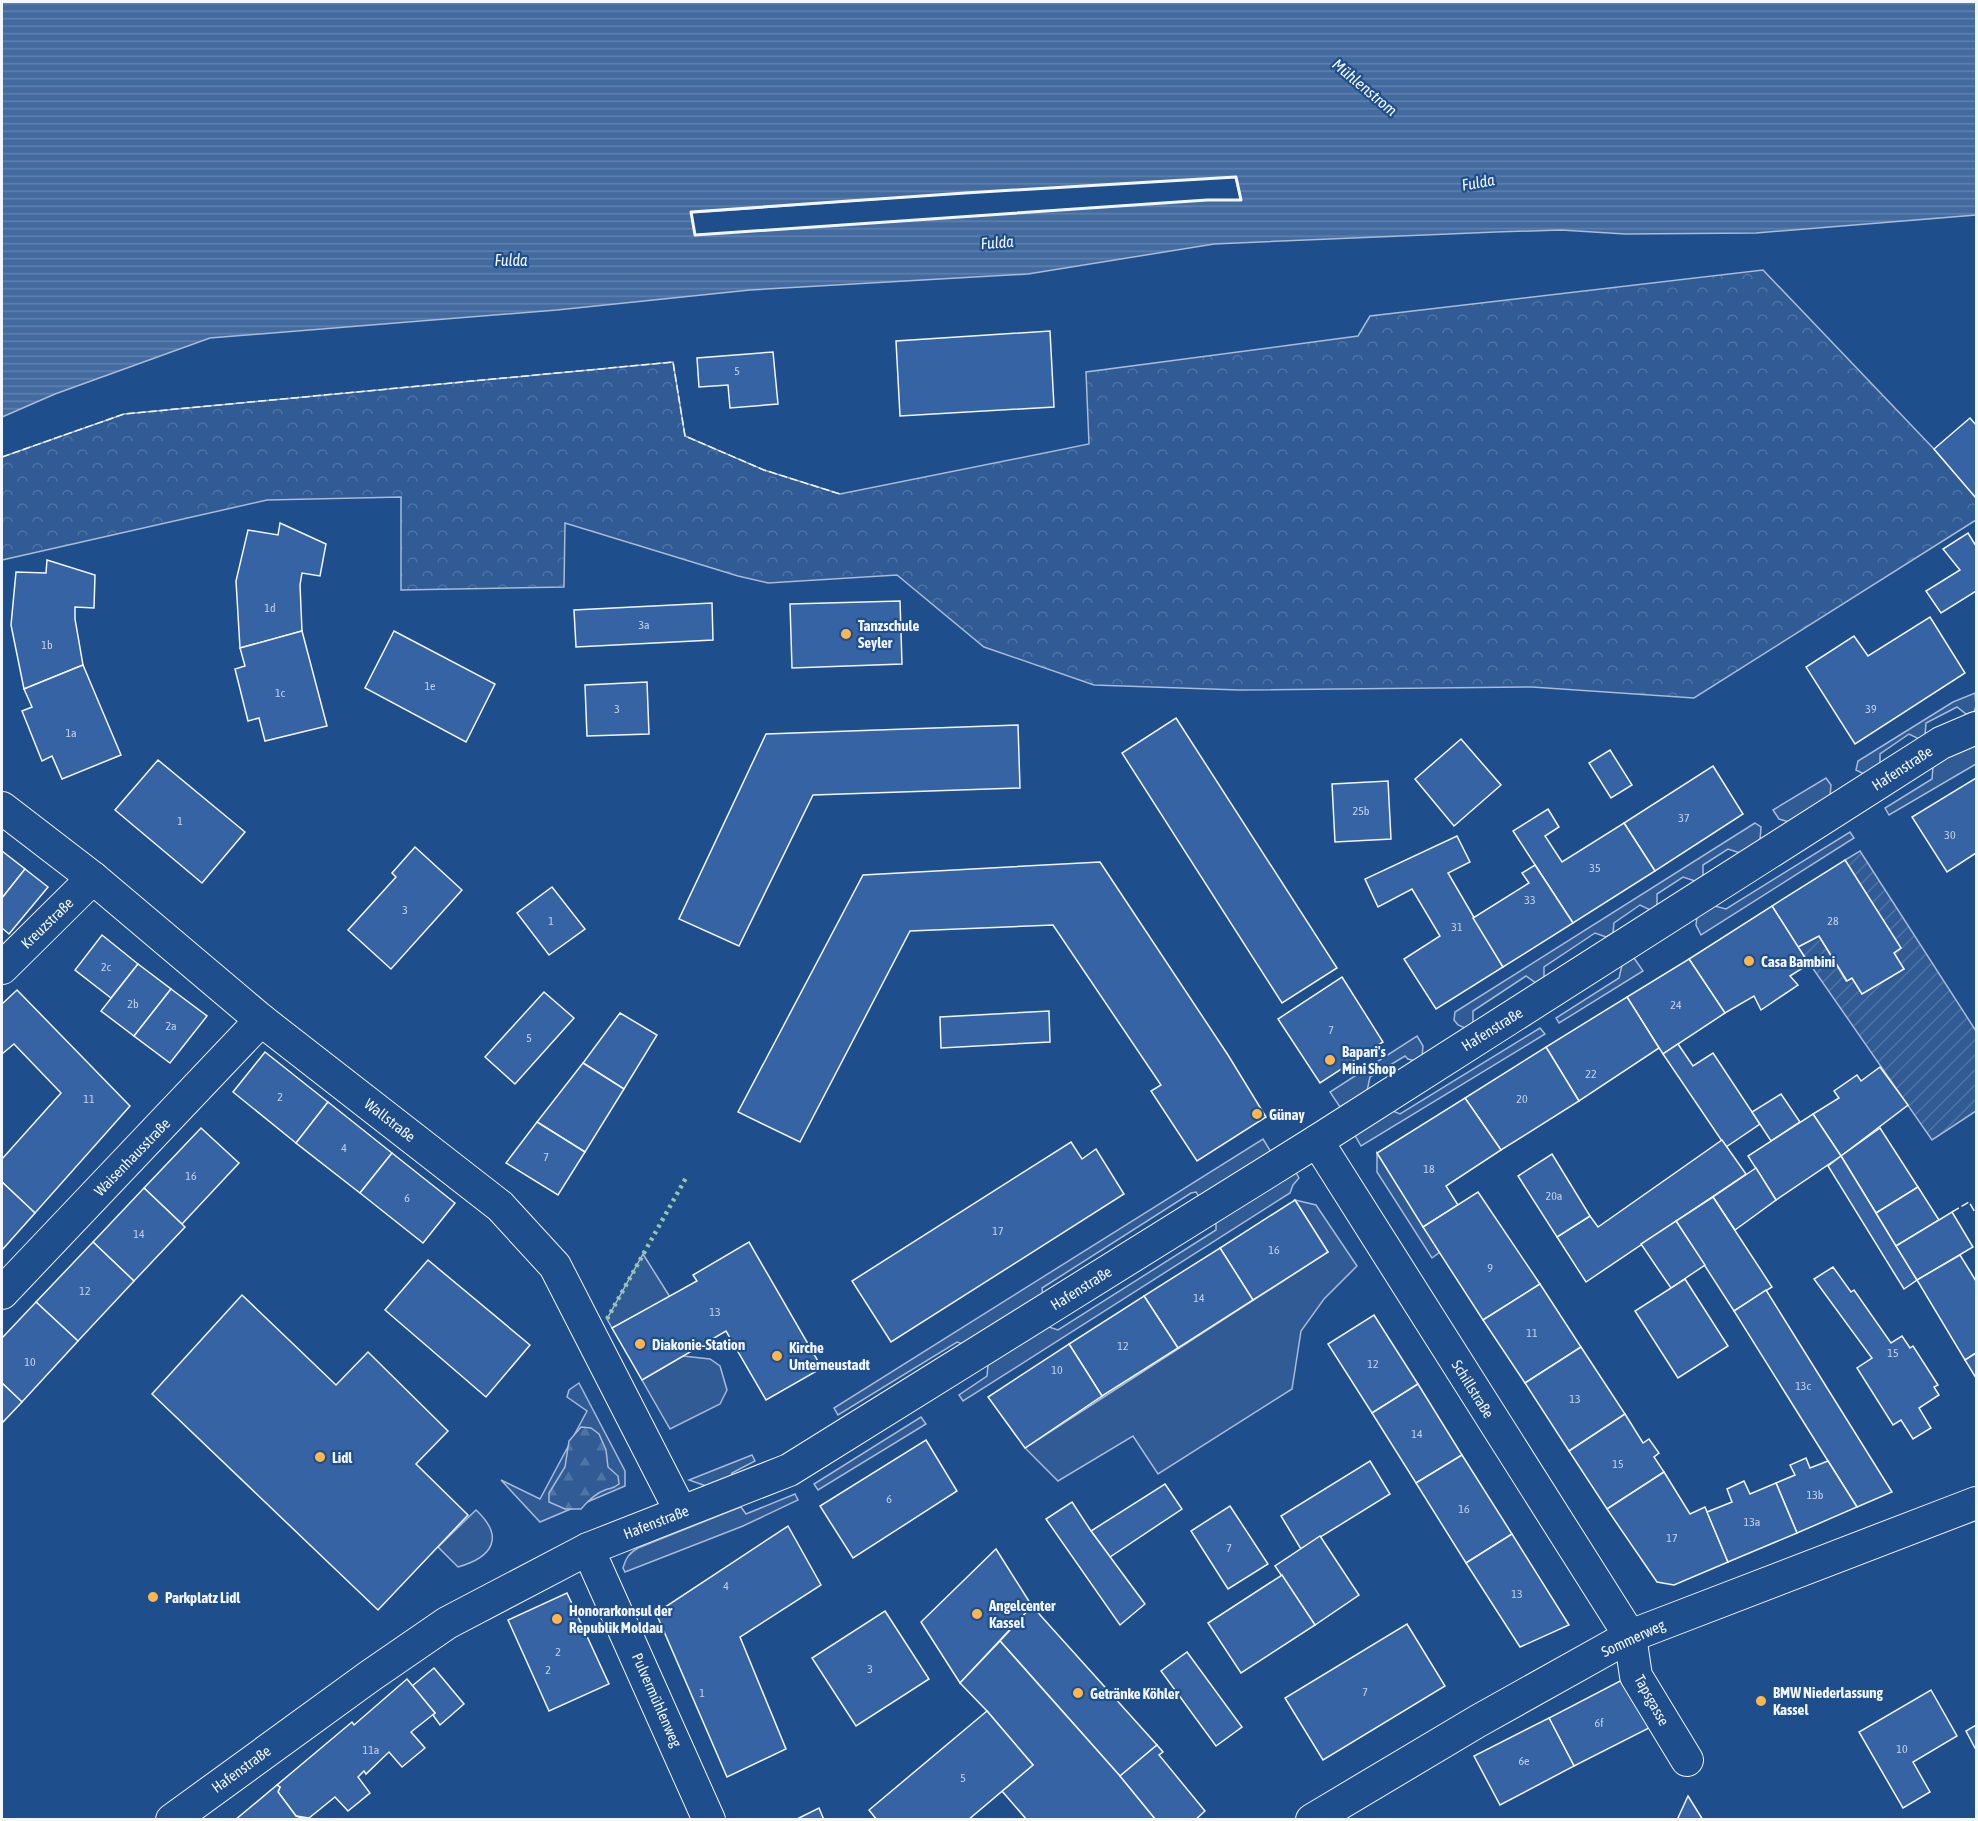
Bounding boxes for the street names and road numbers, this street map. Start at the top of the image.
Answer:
street label: Hafenstraße [1869,742,1936,794]
street label: Kreuzstraße [17,894,77,952]
street label: Hafenstraße [1458,1004,1526,1054]
street label: Wallstraße [361,1095,419,1145]
street label: Waisenhausstraße [91,1114,174,1199]
street label: Hafenstraße [1047,1263,1115,1313]
street label: Schillstraße [1449,1357,1498,1421]
street label: Hafenstraße [621,1502,691,1542]
street label: Sommerweg [1598,1616,1668,1660]
street label: Pulvermühlenweg [629,1650,686,1750]
street label: Tapsgasse [1631,1672,1673,1729]
street label: Hafenstraße [208,1742,274,1796]

